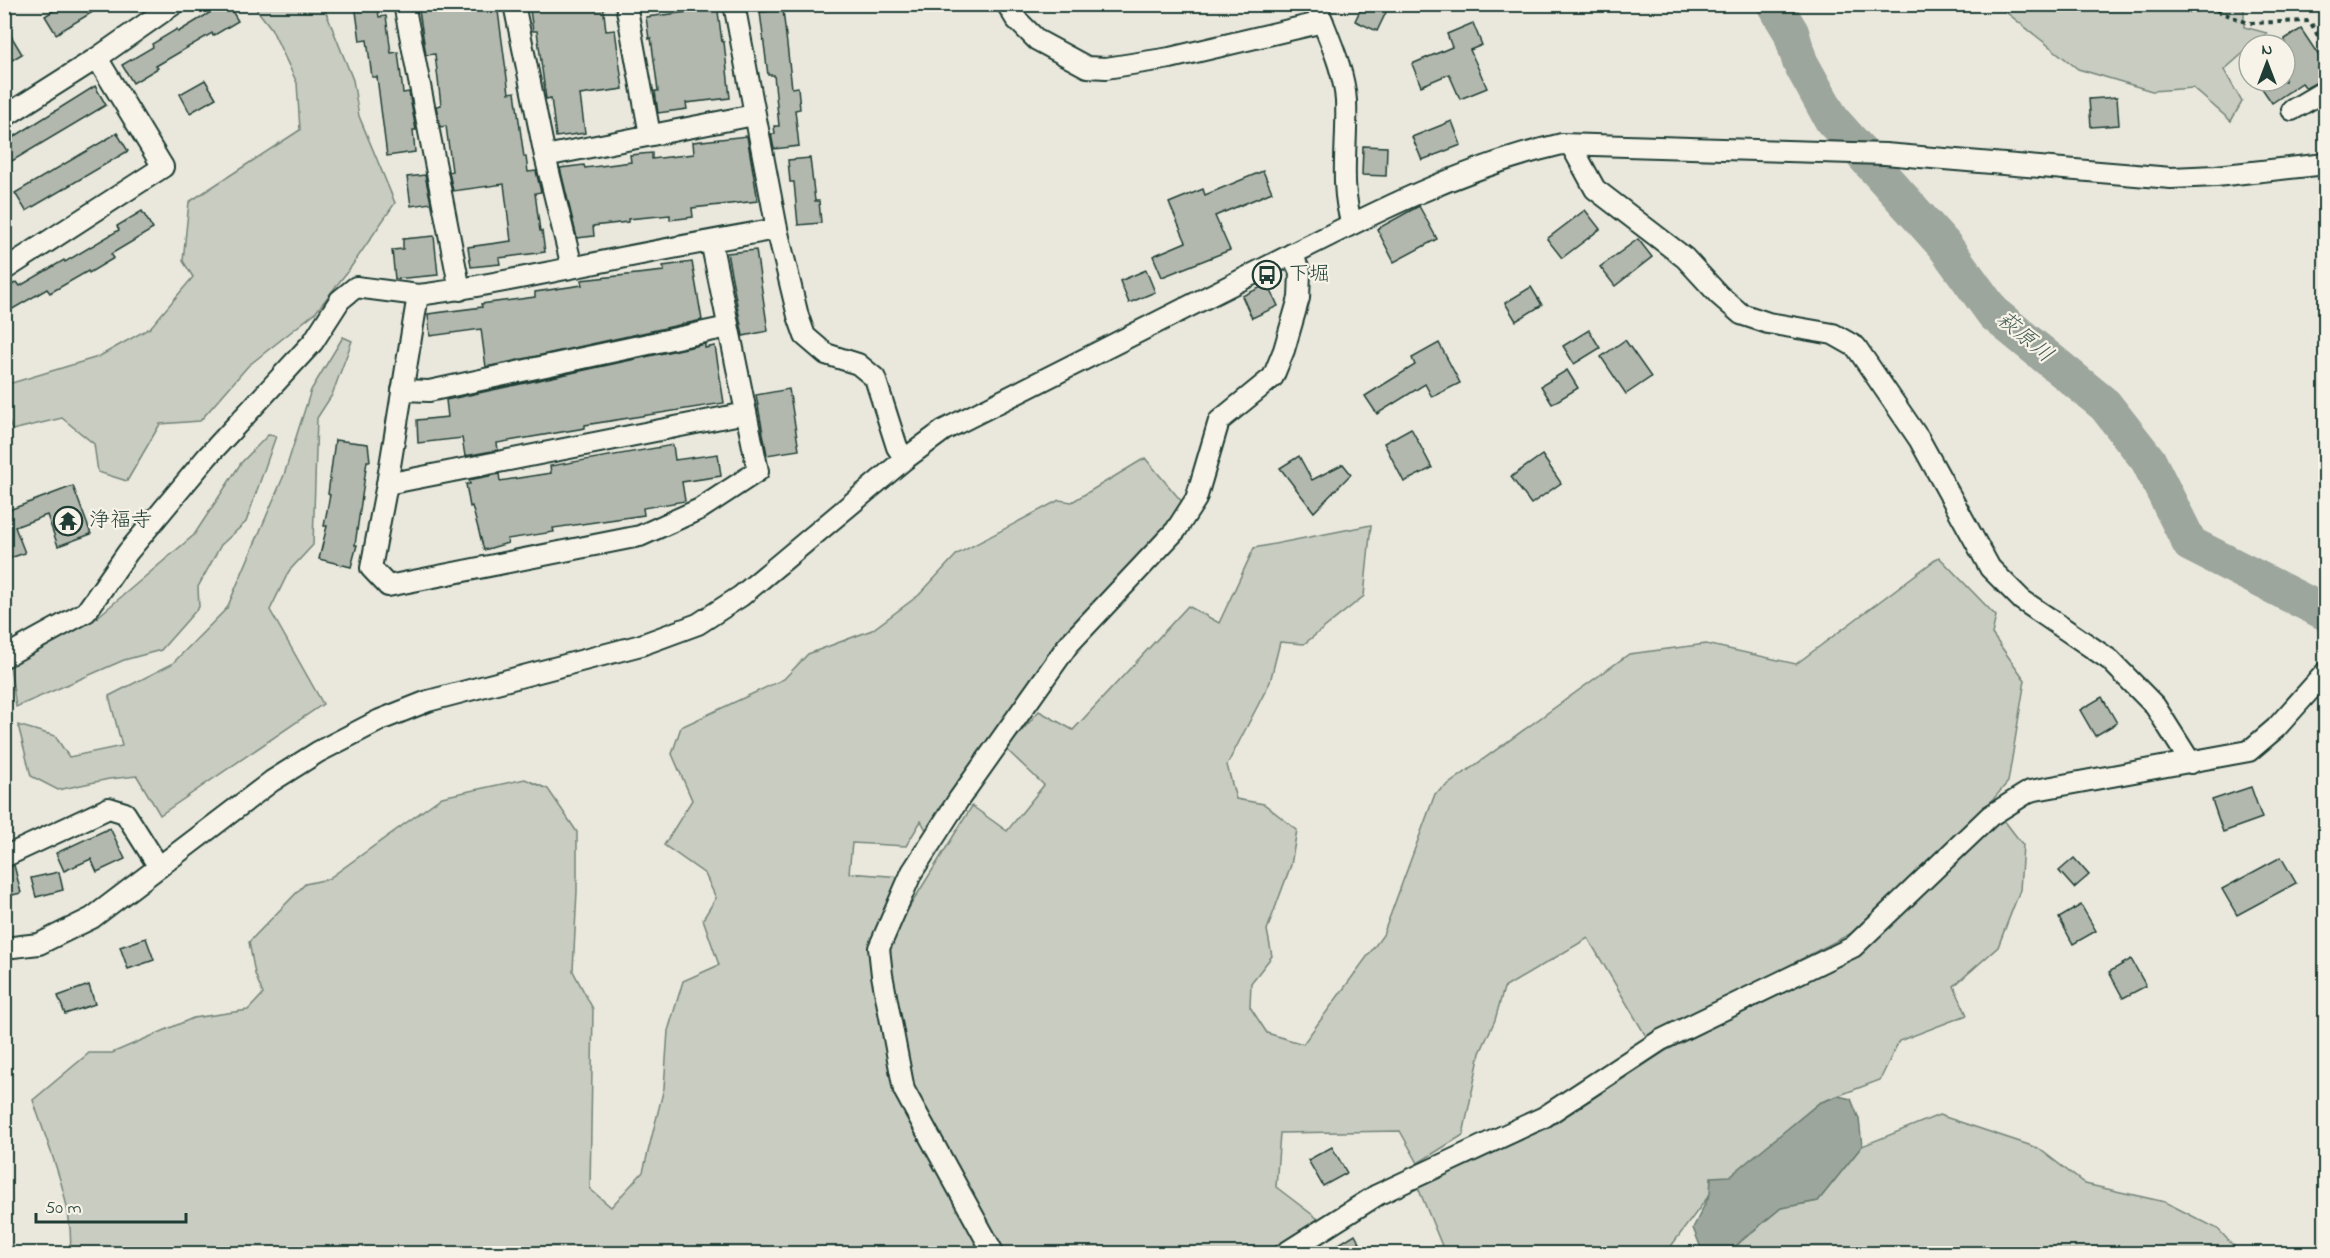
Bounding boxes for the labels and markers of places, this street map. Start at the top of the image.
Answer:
bus stop icon: 下堀 [1251,259,1283,291]
place label: 下堀 [1288,260,1330,290]
temple icon: 浄福寺 [52,505,84,537]
place label: 浄福寺 [89,506,152,536]

